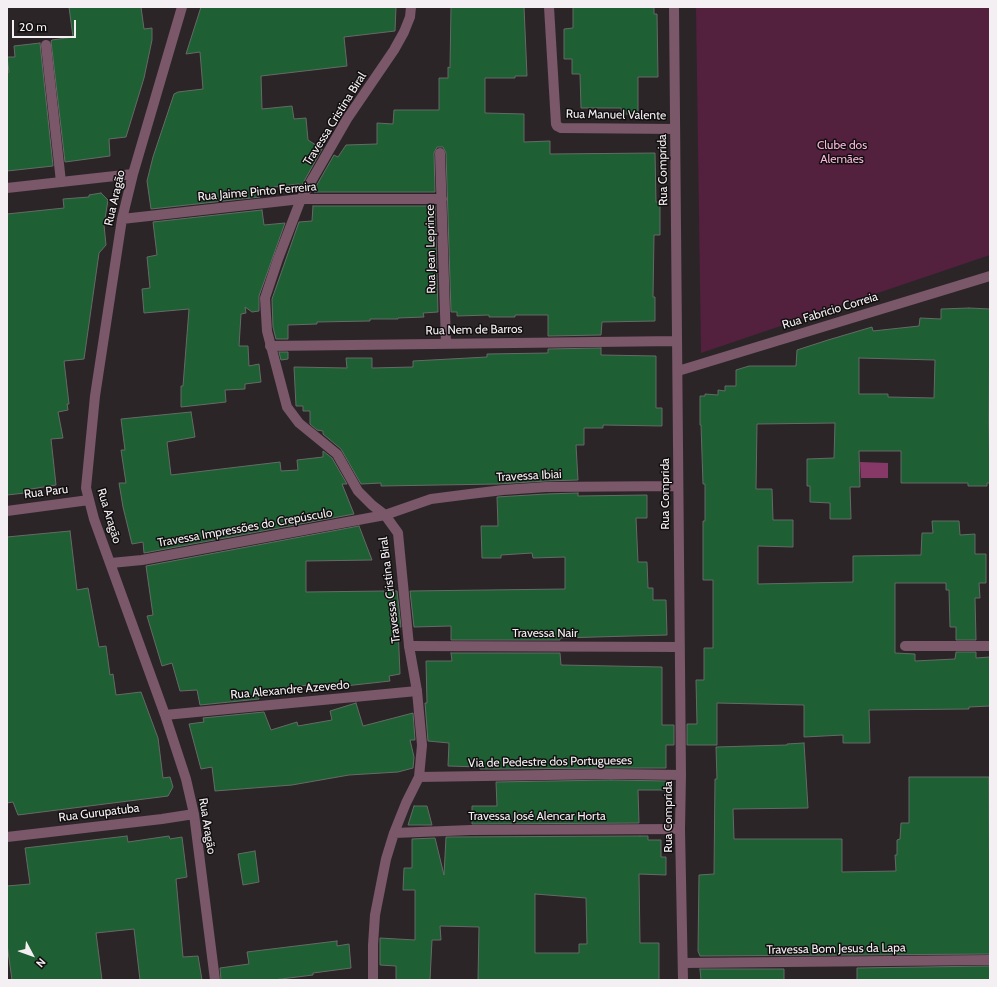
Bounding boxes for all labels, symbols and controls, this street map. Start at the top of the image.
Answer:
scale bar [14,12,78,38]
text: 20 m [19,19,47,34]
street label: Travessa Cristina Biral [300,70,370,168]
street label: Rua Manuel Valente [566,107,666,123]
street label: Rua Comprida [655,134,671,206]
park label: Clube dos Alemães [817,138,867,166]
street label: Rua Aragão [102,169,128,227]
street label: Rua Jaime Pinto Ferreira [197,180,317,204]
street label: Rua Jean Leprince [423,204,439,294]
street label: Rua Fabricio Correia [780,290,880,332]
street label: Rua Nem de Barros [425,322,523,338]
street label: Rua Comprida [658,458,672,530]
street label: Travessa Ibiai [496,467,562,485]
street label: Rua Paru [23,482,69,502]
street label: Rua Aragão [94,487,124,545]
street label: Travessa Impressões do Crepúsculo [156,506,334,550]
street label: Travessa Cristina Biral [376,536,404,644]
street label: Travessa Nair [512,626,578,640]
street label: Rua Alexandre Azevedo [230,678,350,702]
street label: Via de Pedestre dos Portugueses [468,753,632,771]
street label: Rua Comprida [661,781,675,853]
street label: Rua Aragão [195,797,219,855]
street label: Rua Gurupatuba [58,801,140,825]
street label: Travessa José Alencar Horta [468,809,606,823]
north arrow [12,935,52,975]
street label: Travessa Bom Jesus da Lapa [766,941,906,957]
text: N [33,955,49,970]

